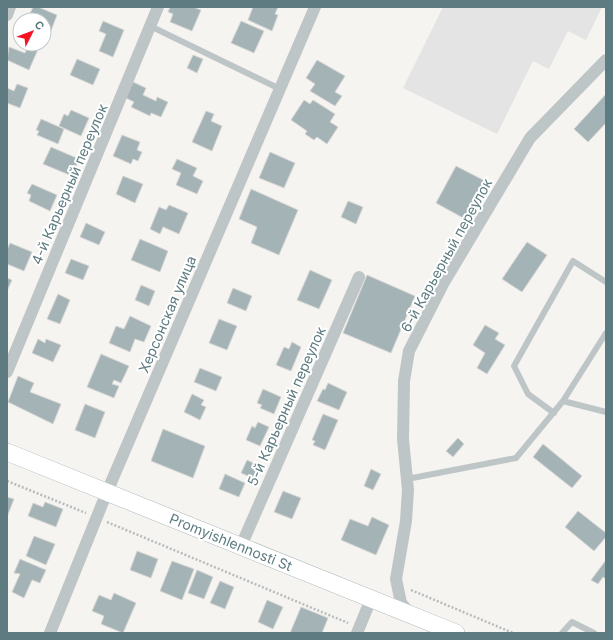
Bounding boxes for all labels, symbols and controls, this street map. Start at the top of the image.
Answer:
north arrow [12,12,52,52]
text: С [32,18,47,33]
street label: 4-й Карьерный переулок [27,101,111,267]
street label: 6-й Карьерный переулок [397,175,495,335]
street label: Херсонская улица [135,253,199,375]
street label: 5-й Карьерный переулок [243,323,329,488]
street label: Promyishlennosti St [167,510,295,575]

